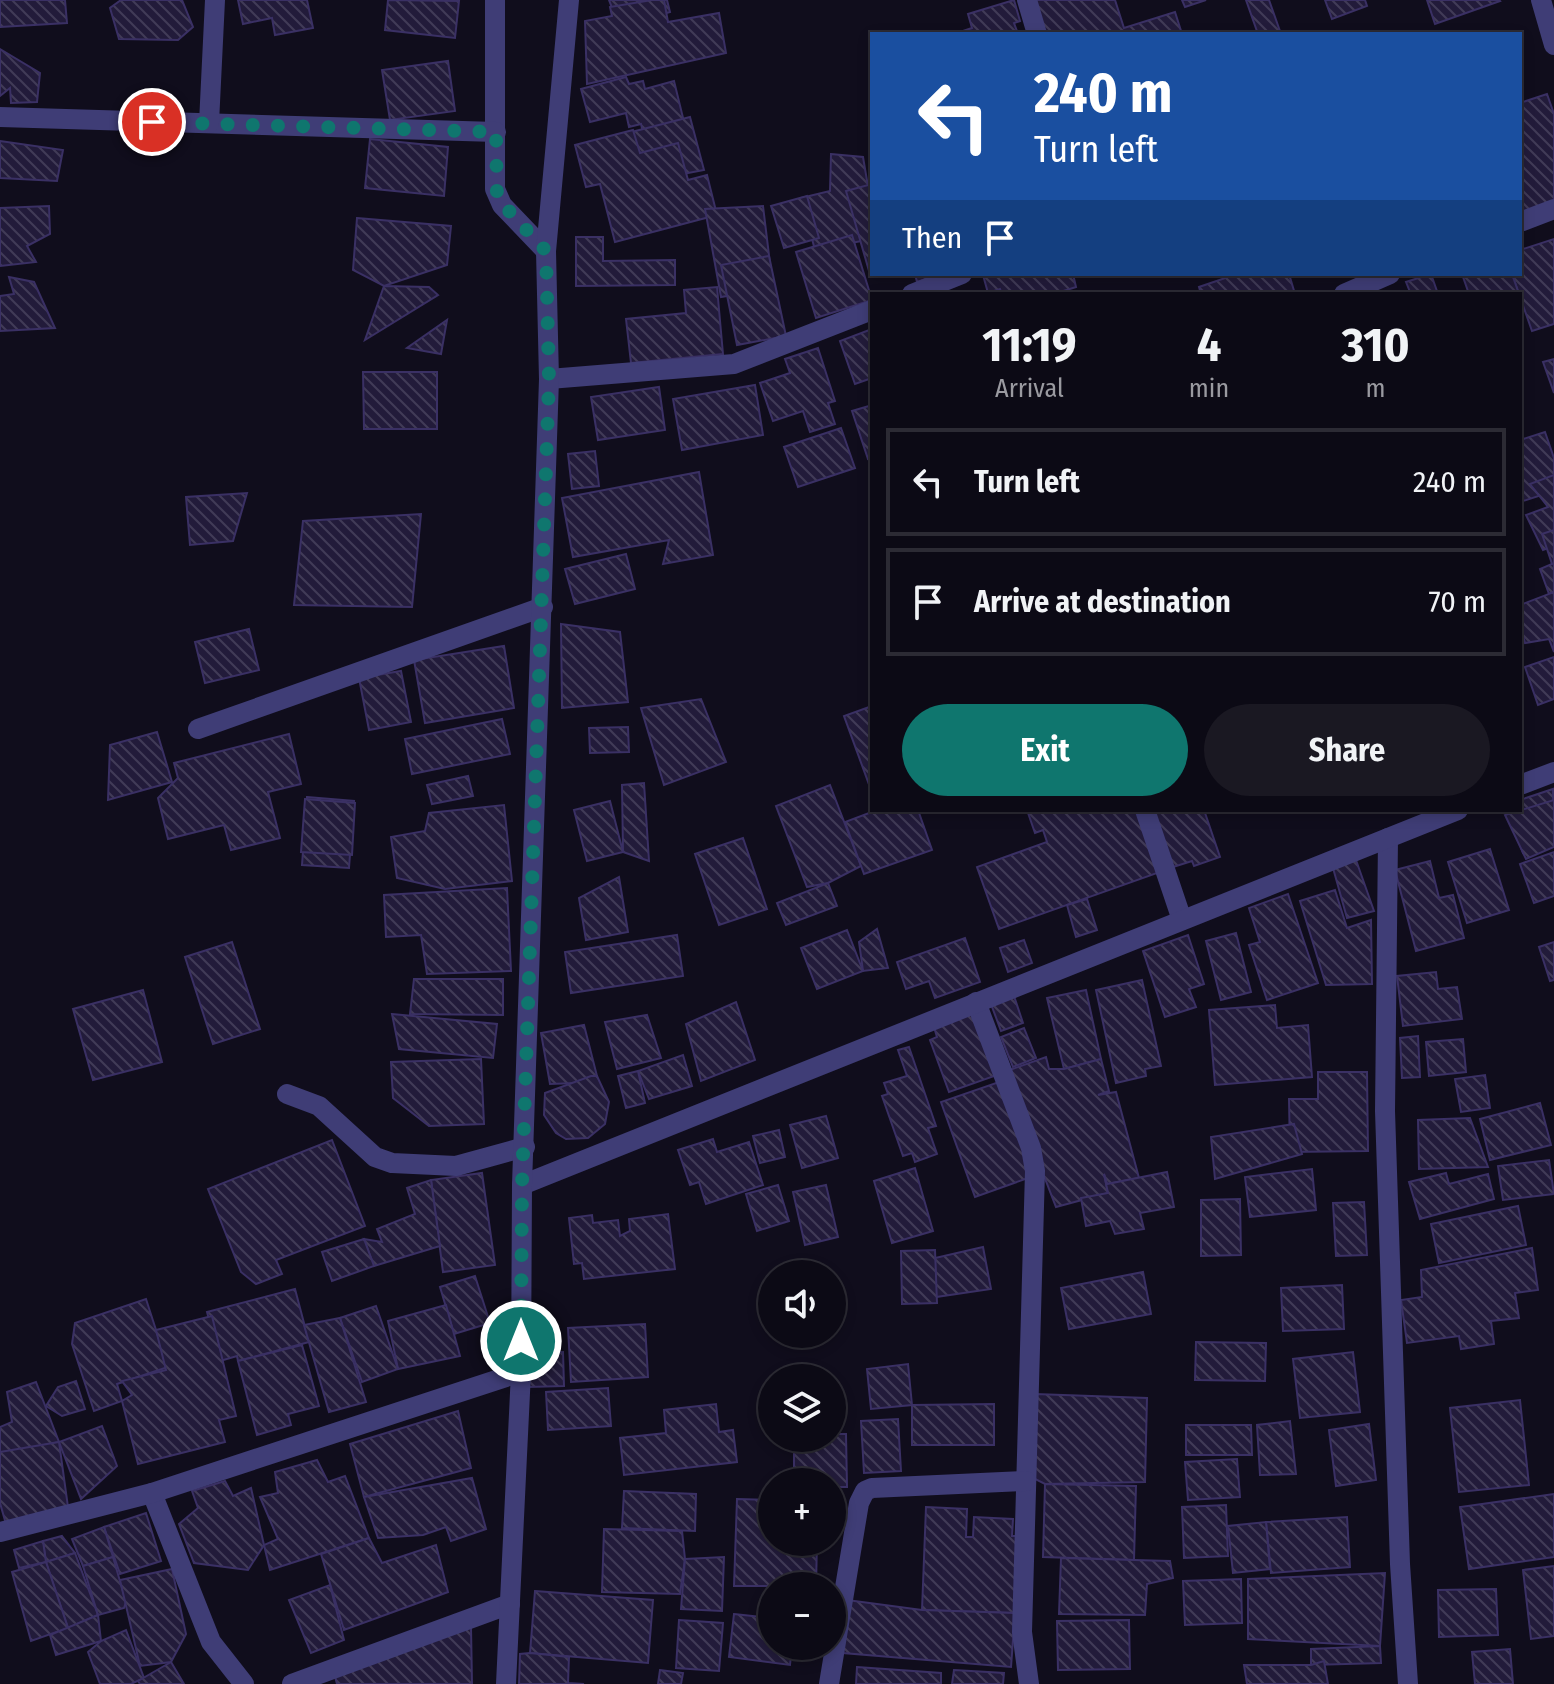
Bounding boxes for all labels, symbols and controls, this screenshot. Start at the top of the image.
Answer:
text: 240 m [1034,60,1173,127]
icon: left [902,64,1006,168]
pin [118,88,186,156]
icon: arrive [130,100,174,144]
text: Turn left [1034,128,1158,172]
icon: arrive [978,216,1022,260]
text: Then [902,220,962,256]
text: 11:19 [982,316,1077,374]
text: 4 [1197,316,1221,374]
text: 310 [1341,316,1410,374]
text: Arrival [995,373,1064,404]
text: min [1189,373,1229,404]
text: m [1366,373,1386,404]
icon: left [906,460,950,504]
text: Turn left [974,464,1080,500]
text: 240 m [1413,464,1486,500]
icon: arrive [906,580,950,624]
text: Arrive at destination [974,584,1231,620]
text: 70 m [1428,584,1486,620]
button: Exit [902,704,1188,796]
button: Share [1204,704,1490,796]
map controls [758,1260,846,1660]
button: sound [758,1260,846,1348]
position arrow [479,1299,563,1383]
button: layers [758,1364,846,1452]
button: + [758,1468,846,1556]
button: − [758,1572,846,1660]

